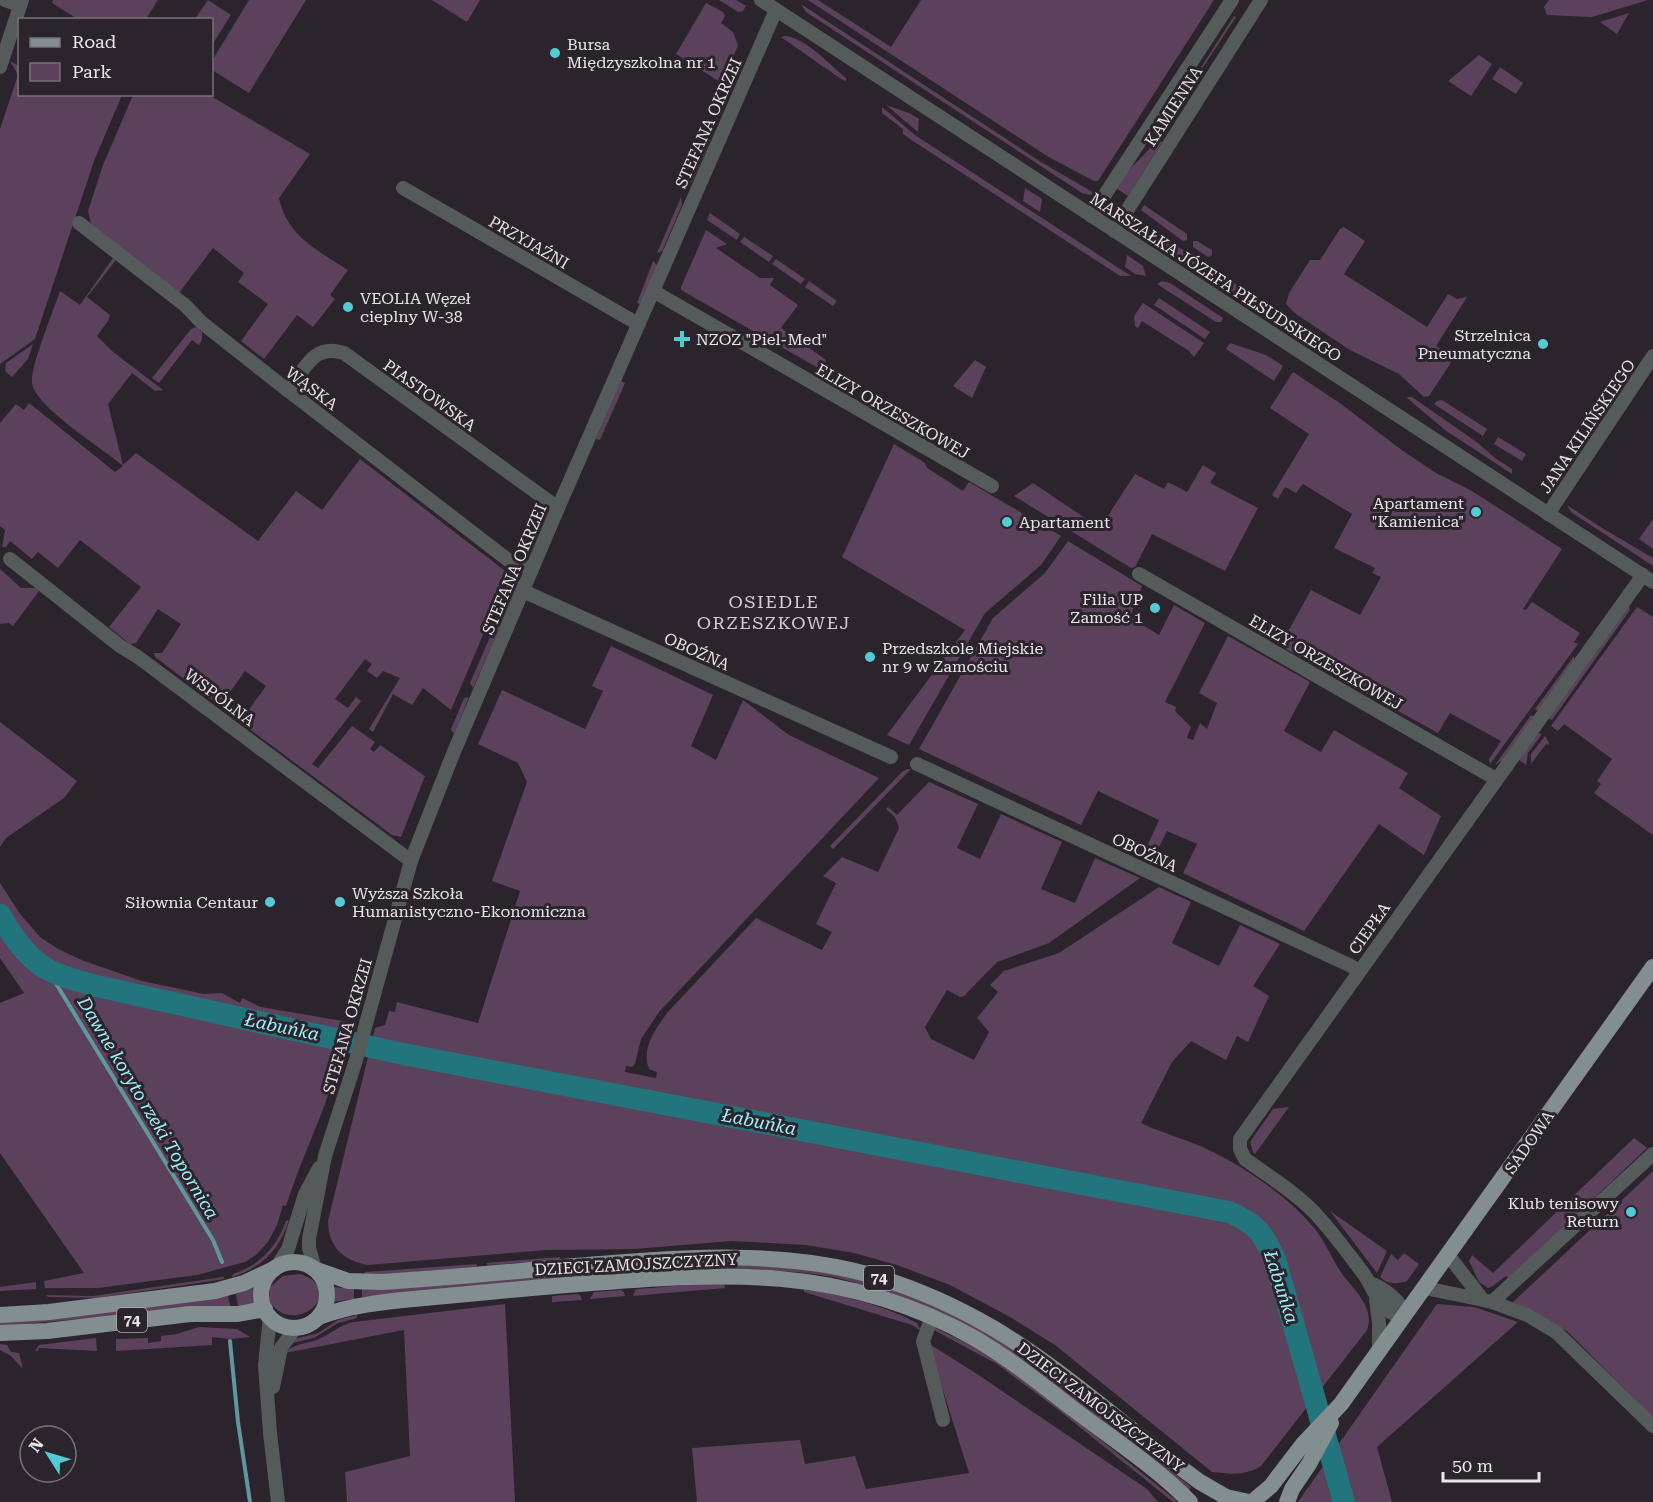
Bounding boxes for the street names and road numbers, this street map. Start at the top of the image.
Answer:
street label: STEFANA OKRZEI [671,55,746,191]
street label: KAMIENNA [1141,62,1207,150]
street label: MARSZAŁKA JÓZEFA PIŁSUDSKIEGO [1087,189,1345,366]
street label: PRZYJAŹNI [485,212,572,273]
street label: PIASTOWSKA [380,355,480,436]
street label: JANA KILIŃSKIEGO [1536,356,1639,497]
street label: ELIZY ORZESZKOWEJ [813,360,973,463]
street label: WĄSKA [282,363,342,415]
street label: STEFANA OKRZEI [478,501,551,638]
street label: ELIZY ORZESZKOWEJ [1246,611,1406,714]
street label: OBOŹNA [661,629,733,675]
street label: WSPÓLNA [181,665,259,731]
street label: OBOŹNA [1109,829,1181,876]
street label: CIEPŁA [1345,898,1395,958]
street label: STEFANA OKRZEI [319,956,376,1096]
street label: SADOWA [1501,1106,1559,1178]
street label: DZIECI ZAMOJSZCZYZNY [534,1250,738,1279]
road number: 74 [864,1266,894,1290]
road number: 74 [117,1308,147,1332]
street label: DZIECI ZAMOJSZCZYZNY [1014,1339,1188,1476]

